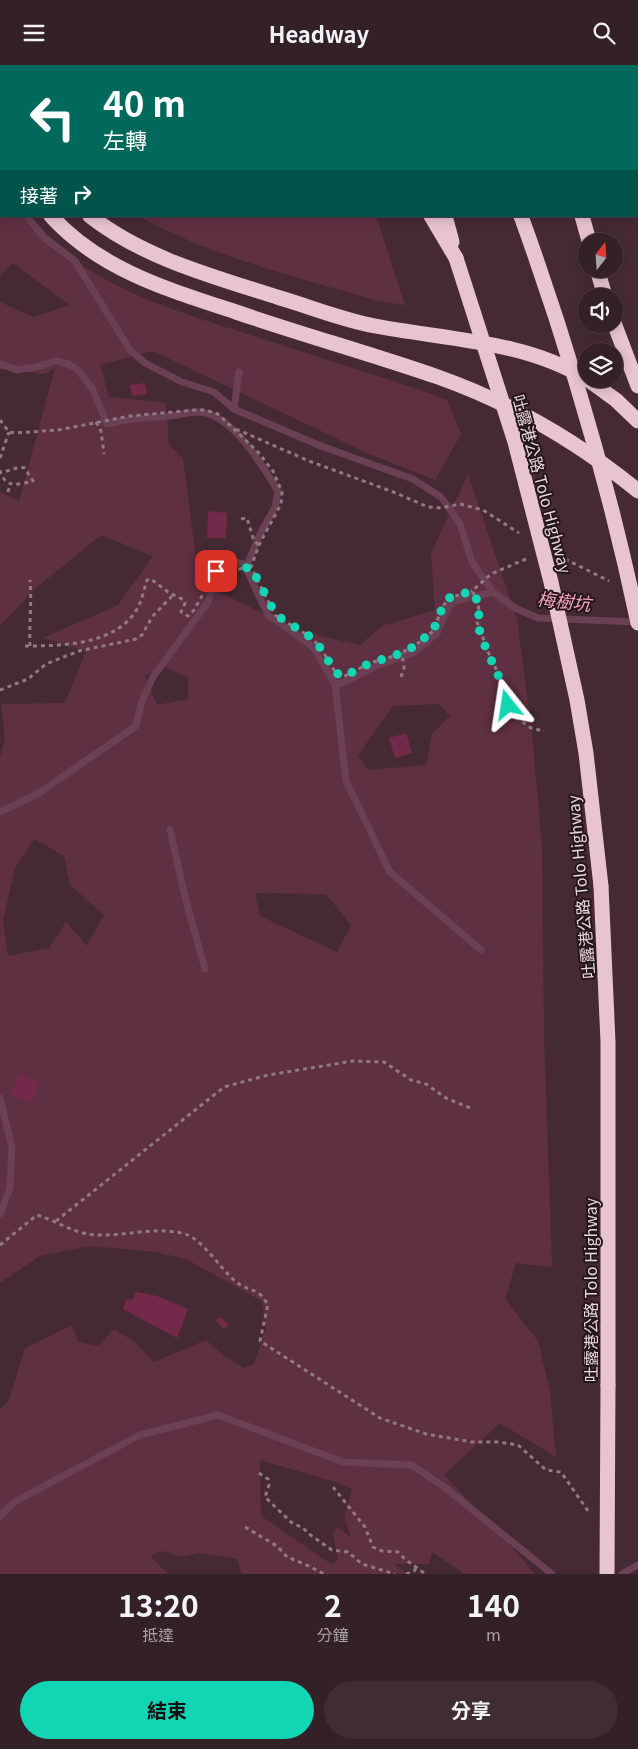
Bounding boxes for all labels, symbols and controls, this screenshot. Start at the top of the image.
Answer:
text: Headway [269,17,369,49]
icon: menu [20,19,48,47]
icon: search [590,19,618,47]
text: 40 m [103,76,186,127]
icon: left [20,85,85,150]
text: 左轉 [103,123,147,155]
icon: right [68,180,96,208]
text: 接著 [20,181,58,208]
north arrow [578,233,622,277]
map controls [578,233,623,388]
button: sound [578,288,623,333]
button: layers [578,343,623,388]
street label: 吐露港公路 Tolo Highway [508,392,579,576]
pin [195,550,237,592]
icon: arrive [202,557,230,585]
water label: 梅樹坑 [536,584,595,616]
position arrow [481,678,533,730]
street label: 吐露港公路 Tolo Highway [560,794,600,980]
street label: 吐露港公路 Tolo Highway [578,1197,602,1382]
text: 13:20 [118,1582,199,1626]
text: 2 [324,1582,342,1626]
text: 140 [467,1582,520,1626]
text: 抵達 [142,1622,174,1646]
text: 分鐘 [317,1622,349,1646]
text: m [486,1622,501,1646]
button: 結束 [20,1681,314,1739]
button: 分享 [324,1681,618,1739]

